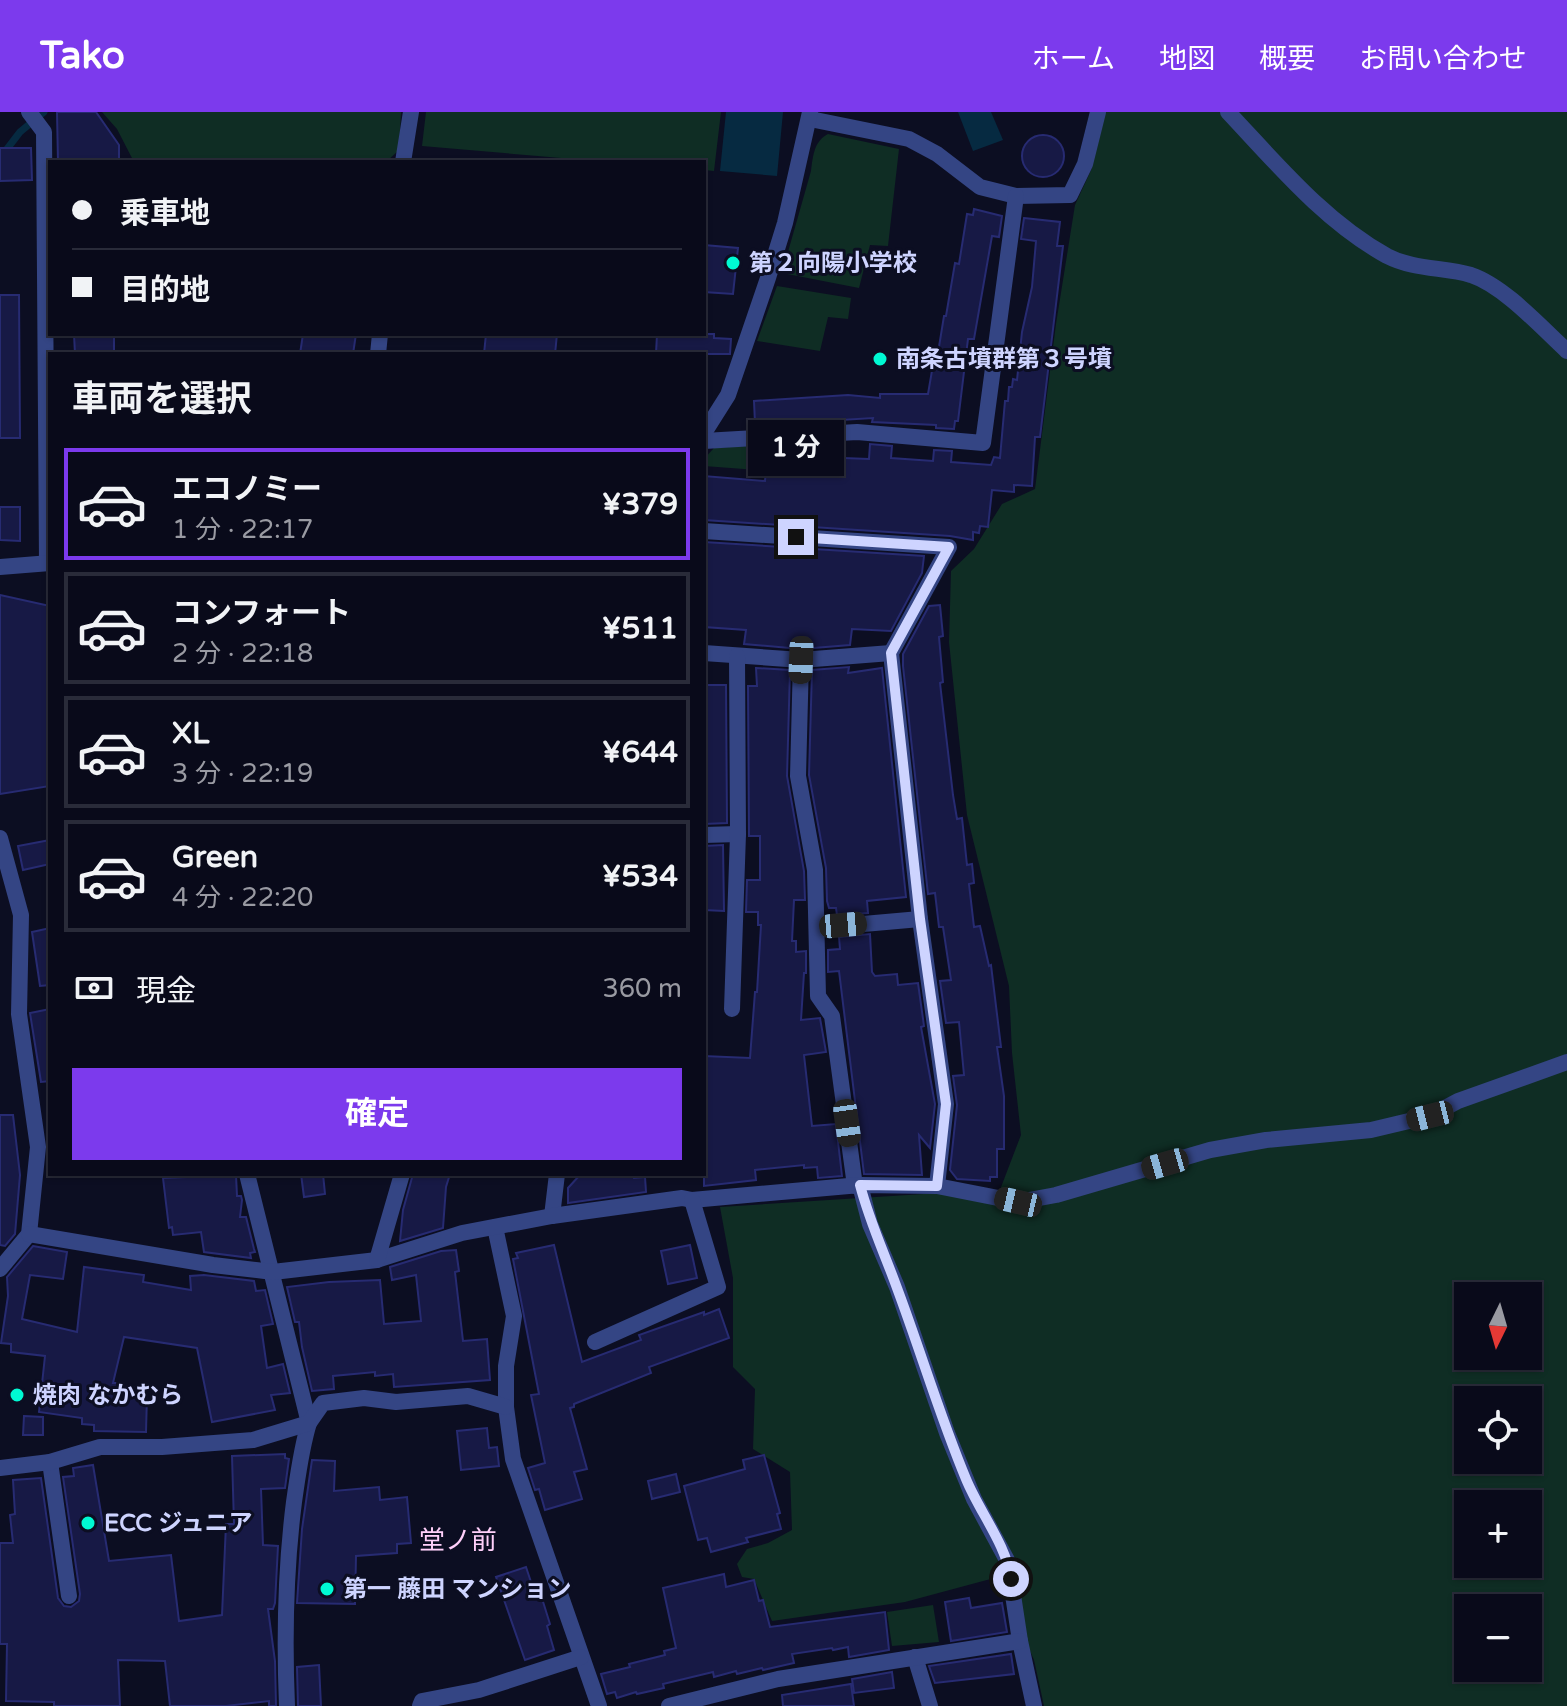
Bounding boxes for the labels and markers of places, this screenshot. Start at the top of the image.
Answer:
place label: 第２向陽小学校 [749,249,917,278]
marker: 第２向陽小学校 [724,254,742,272]
place label: 南条古墳群第３号墳 [896,345,1112,374]
marker: 南条古墳群第３号墳 [871,350,889,368]
place label: 焼肉 なかむら [33,1381,183,1410]
marker: 焼肉 なかむら [8,1386,26,1404]
place label: ECC ジュニア [104,1509,253,1538]
marker: ECC ジュニア [79,1514,97,1532]
place label: 第一 藤田 マンション [343,1575,571,1604]
marker: 第一 藤田 マンション [318,1580,336,1598]

